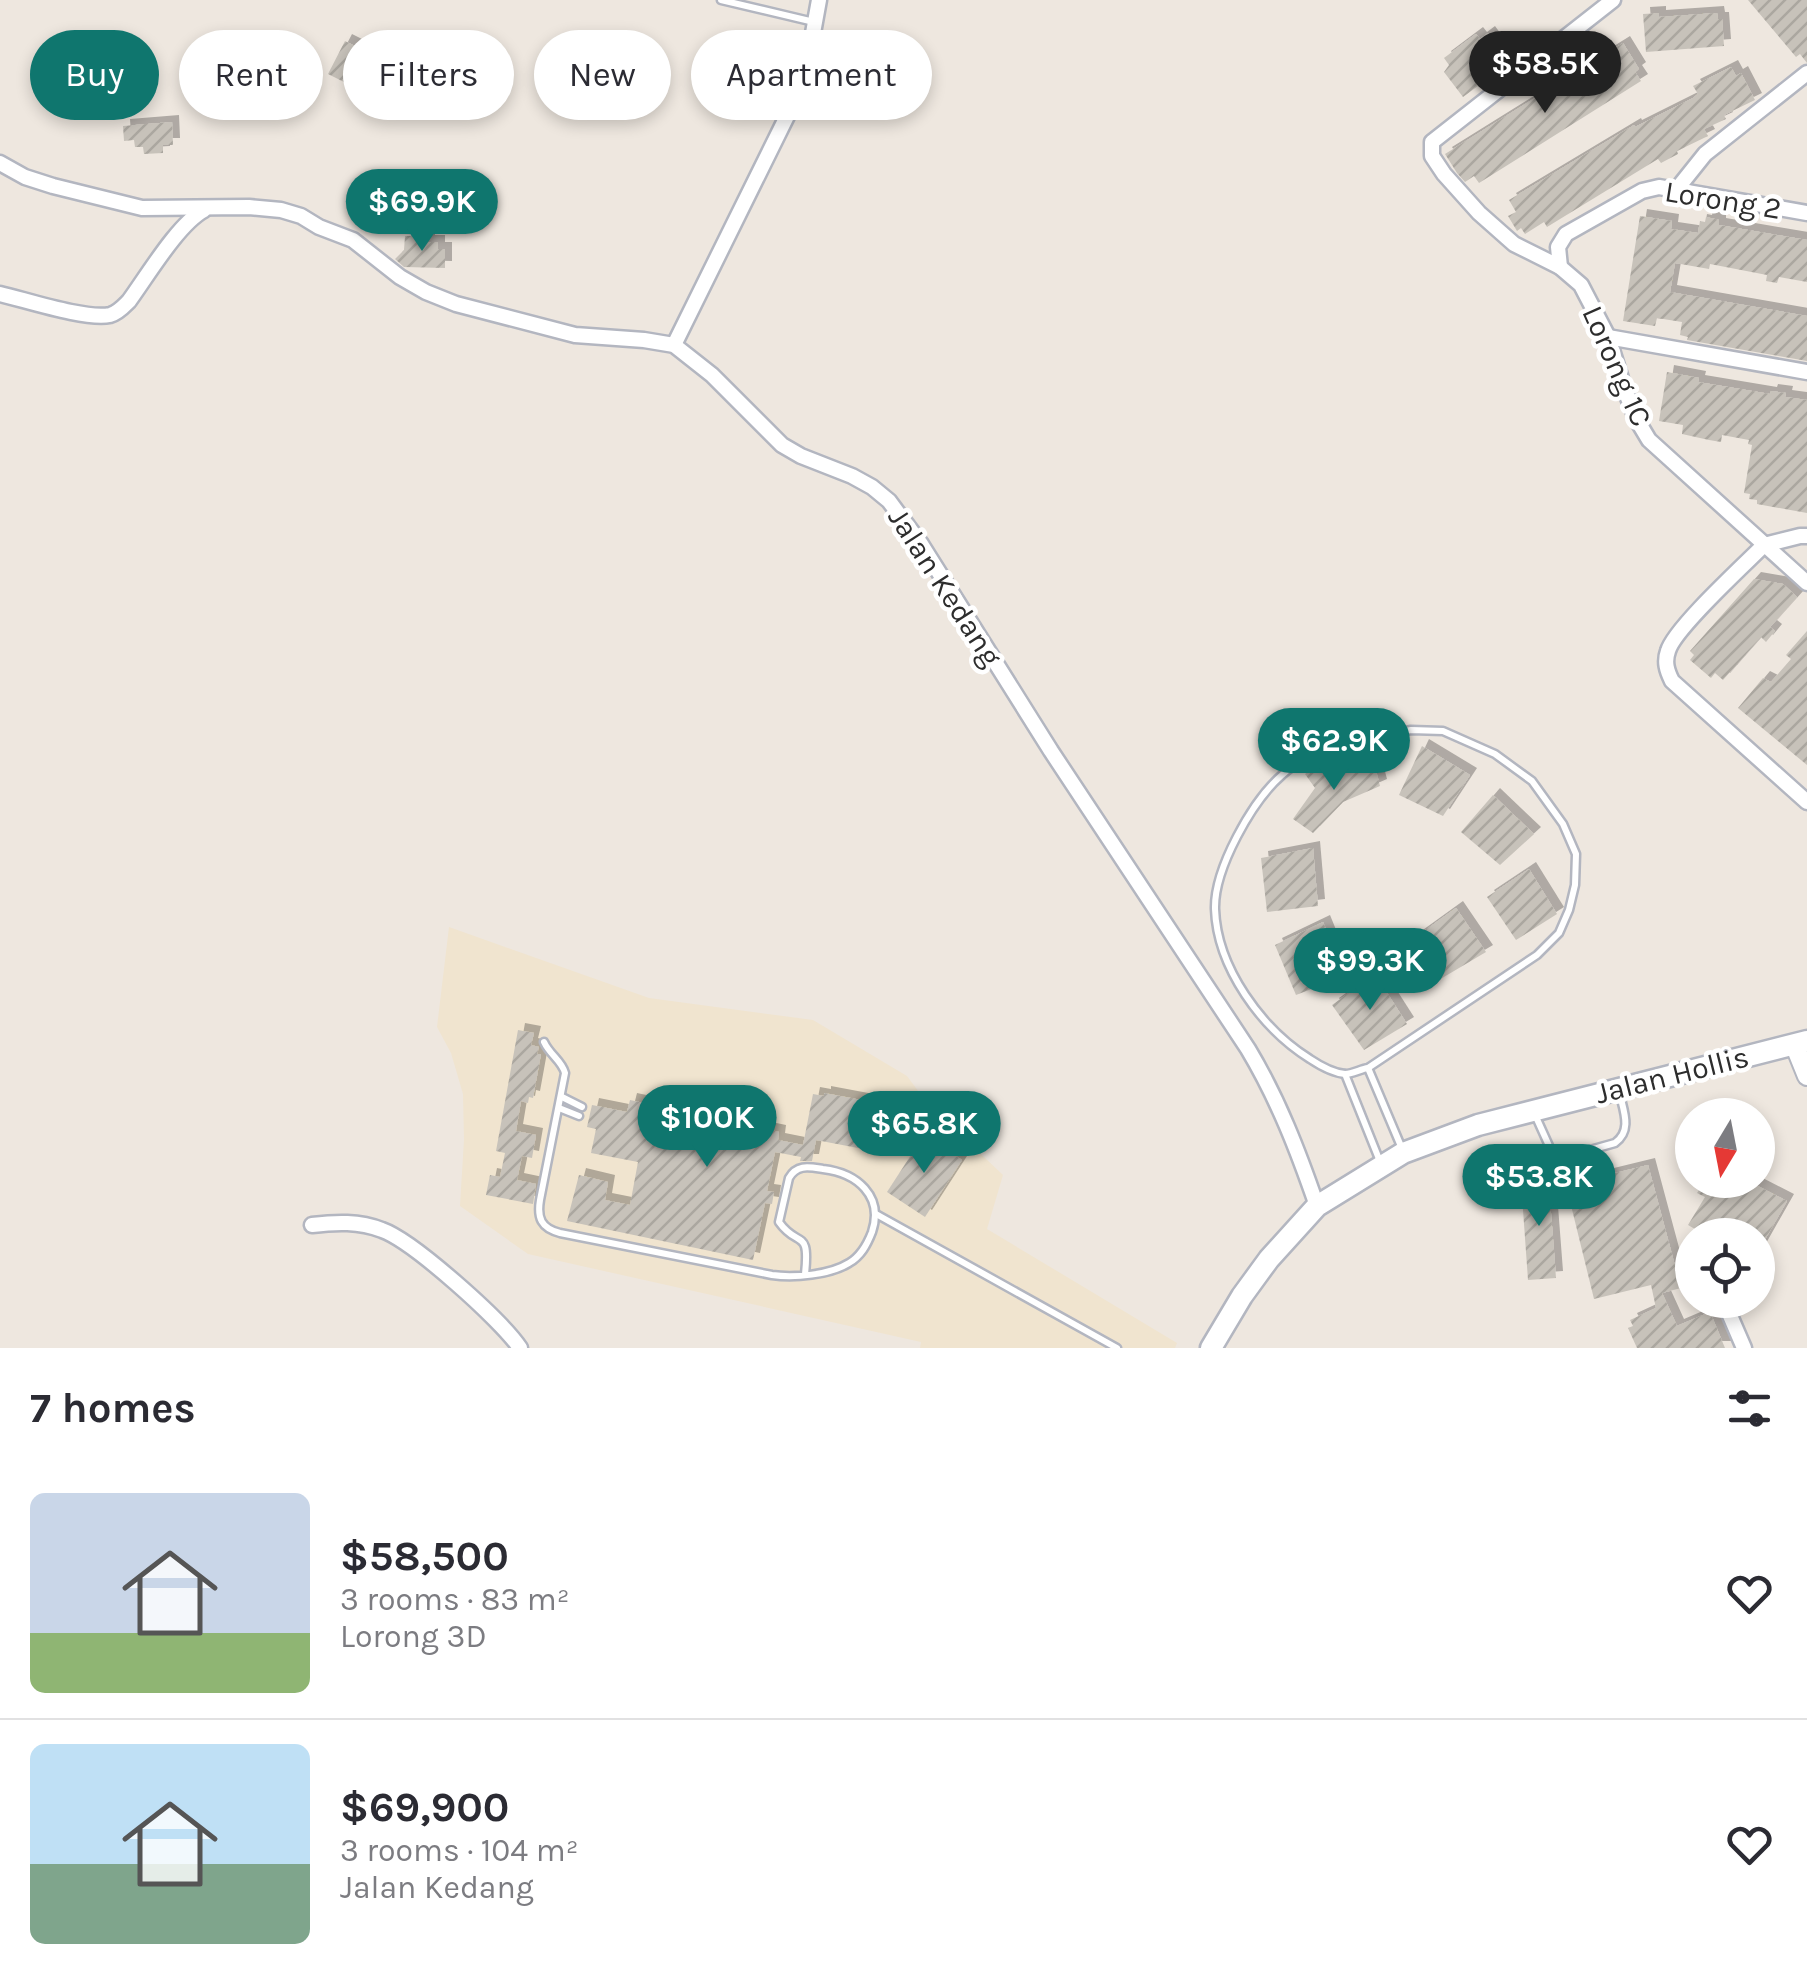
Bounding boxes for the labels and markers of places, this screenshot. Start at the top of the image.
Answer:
pin: $58.5K [1464,31,1626,116]
pin: $69.9K [341,169,503,254]
pin: $62.9K [1253,708,1415,793]
pin: $99.3K [1289,928,1451,1013]
pin: $100K [637,1085,777,1170]
pin: $65.8K [843,1091,1005,1176]
pin: $53.8K [1458,1144,1620,1229]

